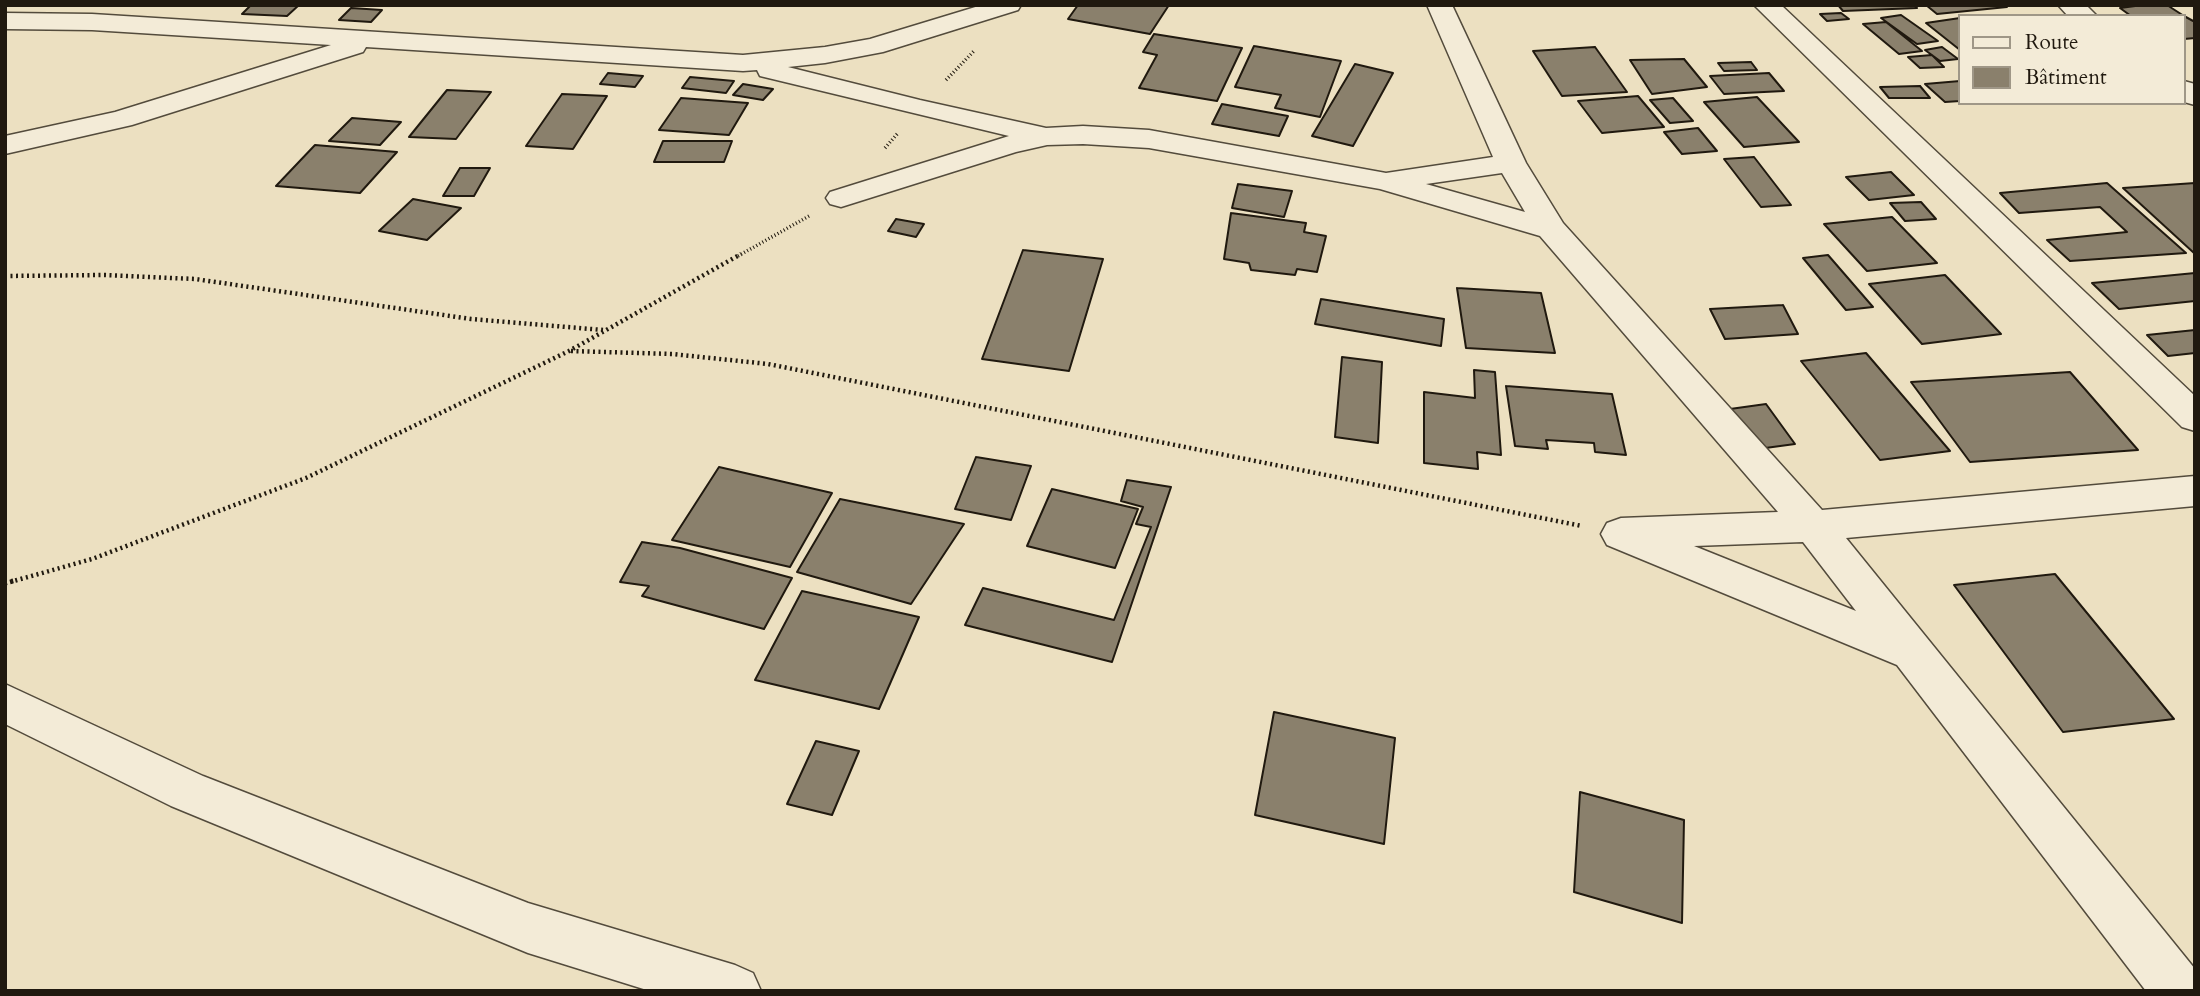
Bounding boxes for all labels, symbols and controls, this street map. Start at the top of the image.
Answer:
legend [1958,14,2186,105]
text: Route [2025,28,2079,57]
text: Bâtiment [2025,63,2107,92]

